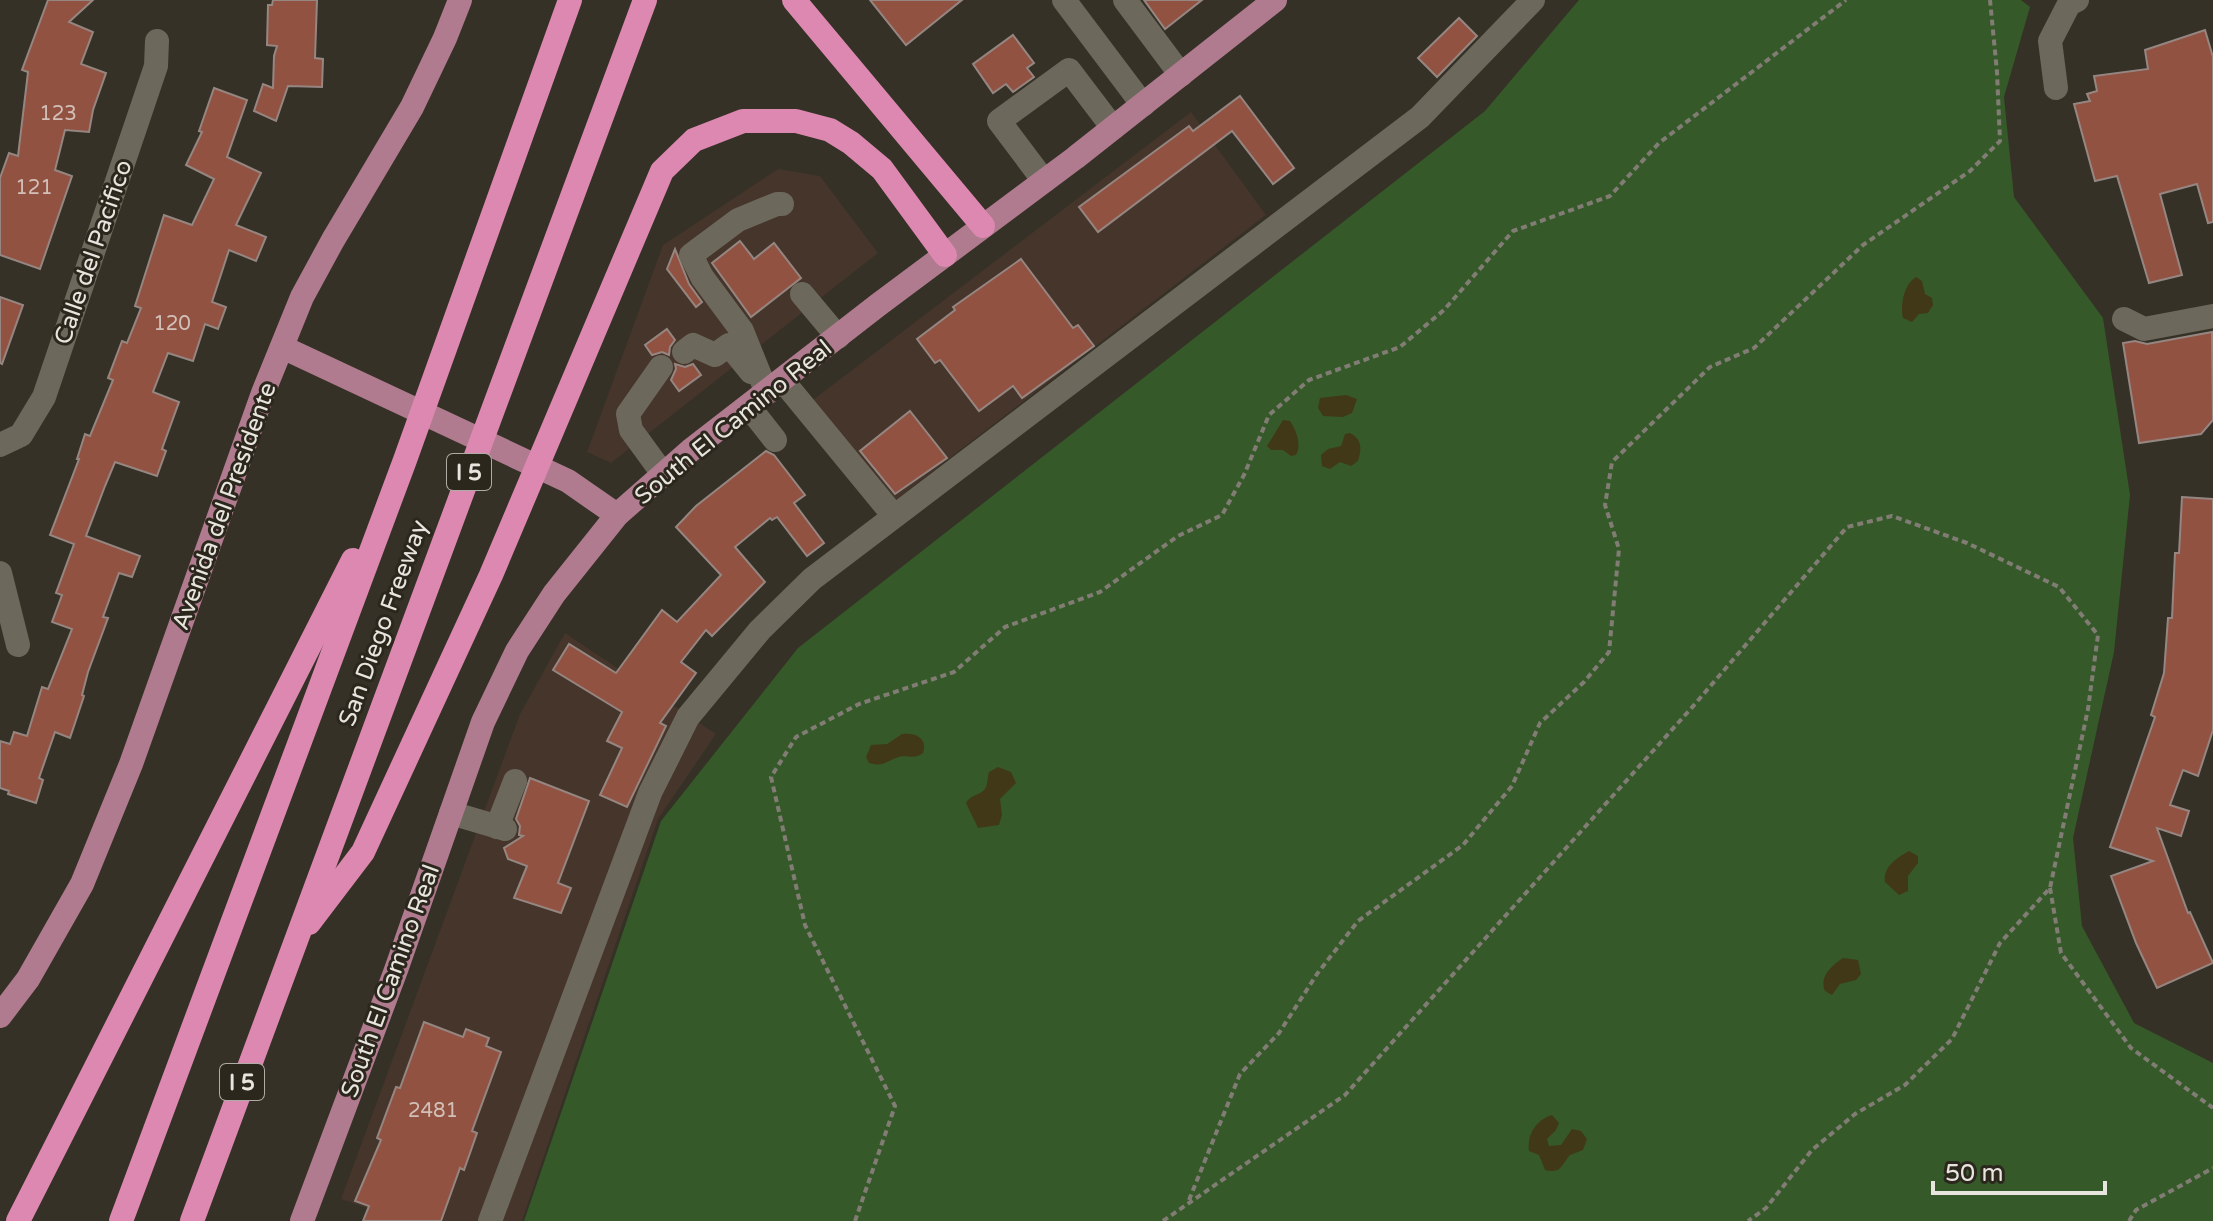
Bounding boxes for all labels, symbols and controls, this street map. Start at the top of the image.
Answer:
house number: 123 [39,102,77,126]
street label: Calle del Pacifico [48,156,139,348]
house number: 121 [15,176,53,200]
house number: 120 [153,312,191,336]
street label: South El Camino Real [629,334,838,511]
street label: Avenida del Presidente [166,379,283,634]
road number: I 5 [447,454,491,490]
street label: San Diego Freeway [333,516,434,730]
street label: South El Camino Real [335,861,446,1101]
road number: I 5 [220,1064,264,1100]
house number: 2481 [408,1099,458,1123]
scale bar [1933,1145,2105,1195]
text: 50 m [1945,1159,2003,1188]

